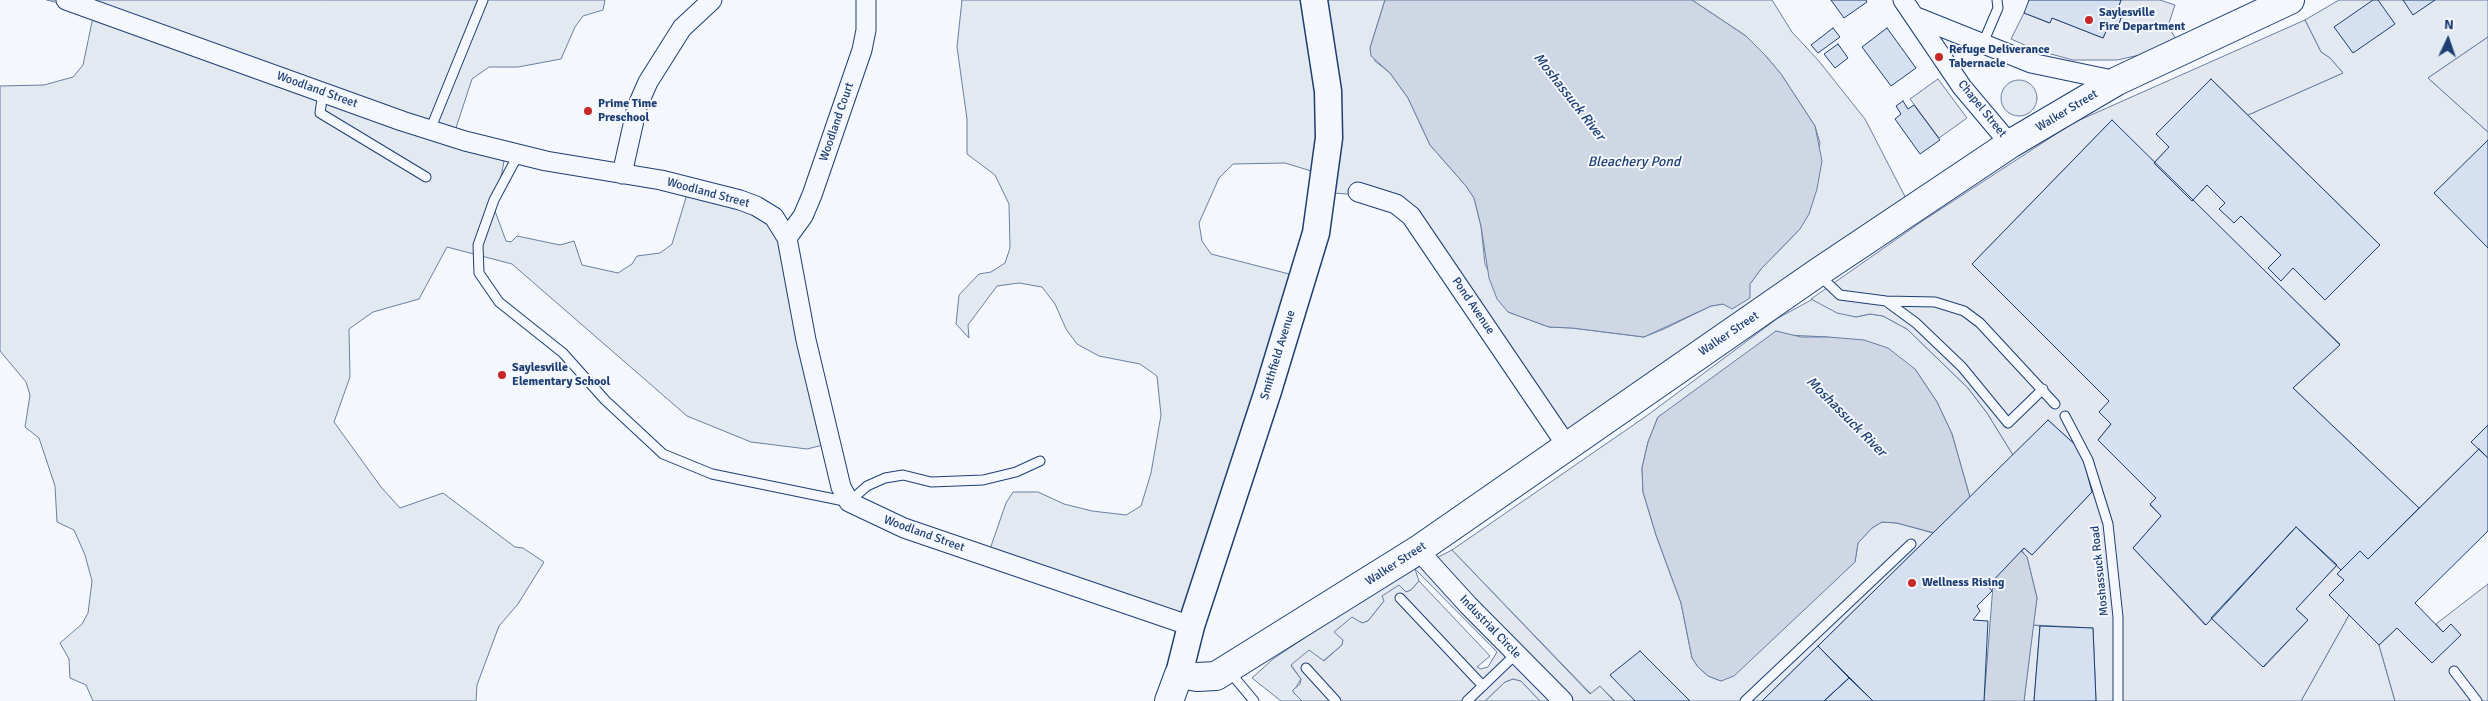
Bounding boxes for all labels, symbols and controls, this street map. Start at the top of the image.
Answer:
place label: Saylesville Fire Department [2099,6,2185,34]
marker: Saylesville Fire Department [2083,14,2095,26]
north arrow [2423,15,2473,65]
text: N [2443,16,2454,33]
place label: Refuge Deliverance Tabernacle [1949,43,2050,71]
water label: Moshassuck River [1530,50,1608,144]
marker: Refuge Deliverance Tabernacle [1933,51,1945,63]
street label: Woodland Street [275,69,359,111]
street label: Chapel Street [1954,77,2010,141]
street label: Woodland Court [817,81,857,163]
street label: Walker Street [2034,87,2100,135]
place label: Prime Time Preschool [598,97,657,125]
marker: Prime Time Preschool [582,105,594,117]
water label: Bleachery Pond [1588,154,1680,170]
street label: Woodland Street [665,175,751,211]
street label: Pond Avenue [1449,275,1497,337]
street label: Smithfield Avenue [1258,308,1298,402]
street label: Walker Street [1696,309,1762,359]
place label: Saylesville Elementary School [512,361,610,389]
marker: Saylesville Elementary School [496,369,508,381]
water label: Moshassuck River [1802,373,1890,461]
street label: Woodland Street [882,513,966,555]
street label: Moshassuck Road [2088,525,2112,617]
street label: Walker Street [1363,539,1429,589]
place label: Wellness Rising [1922,576,2004,590]
marker: Wellness Rising [1906,577,1918,589]
street label: Industrial Circle [1456,592,1524,662]

